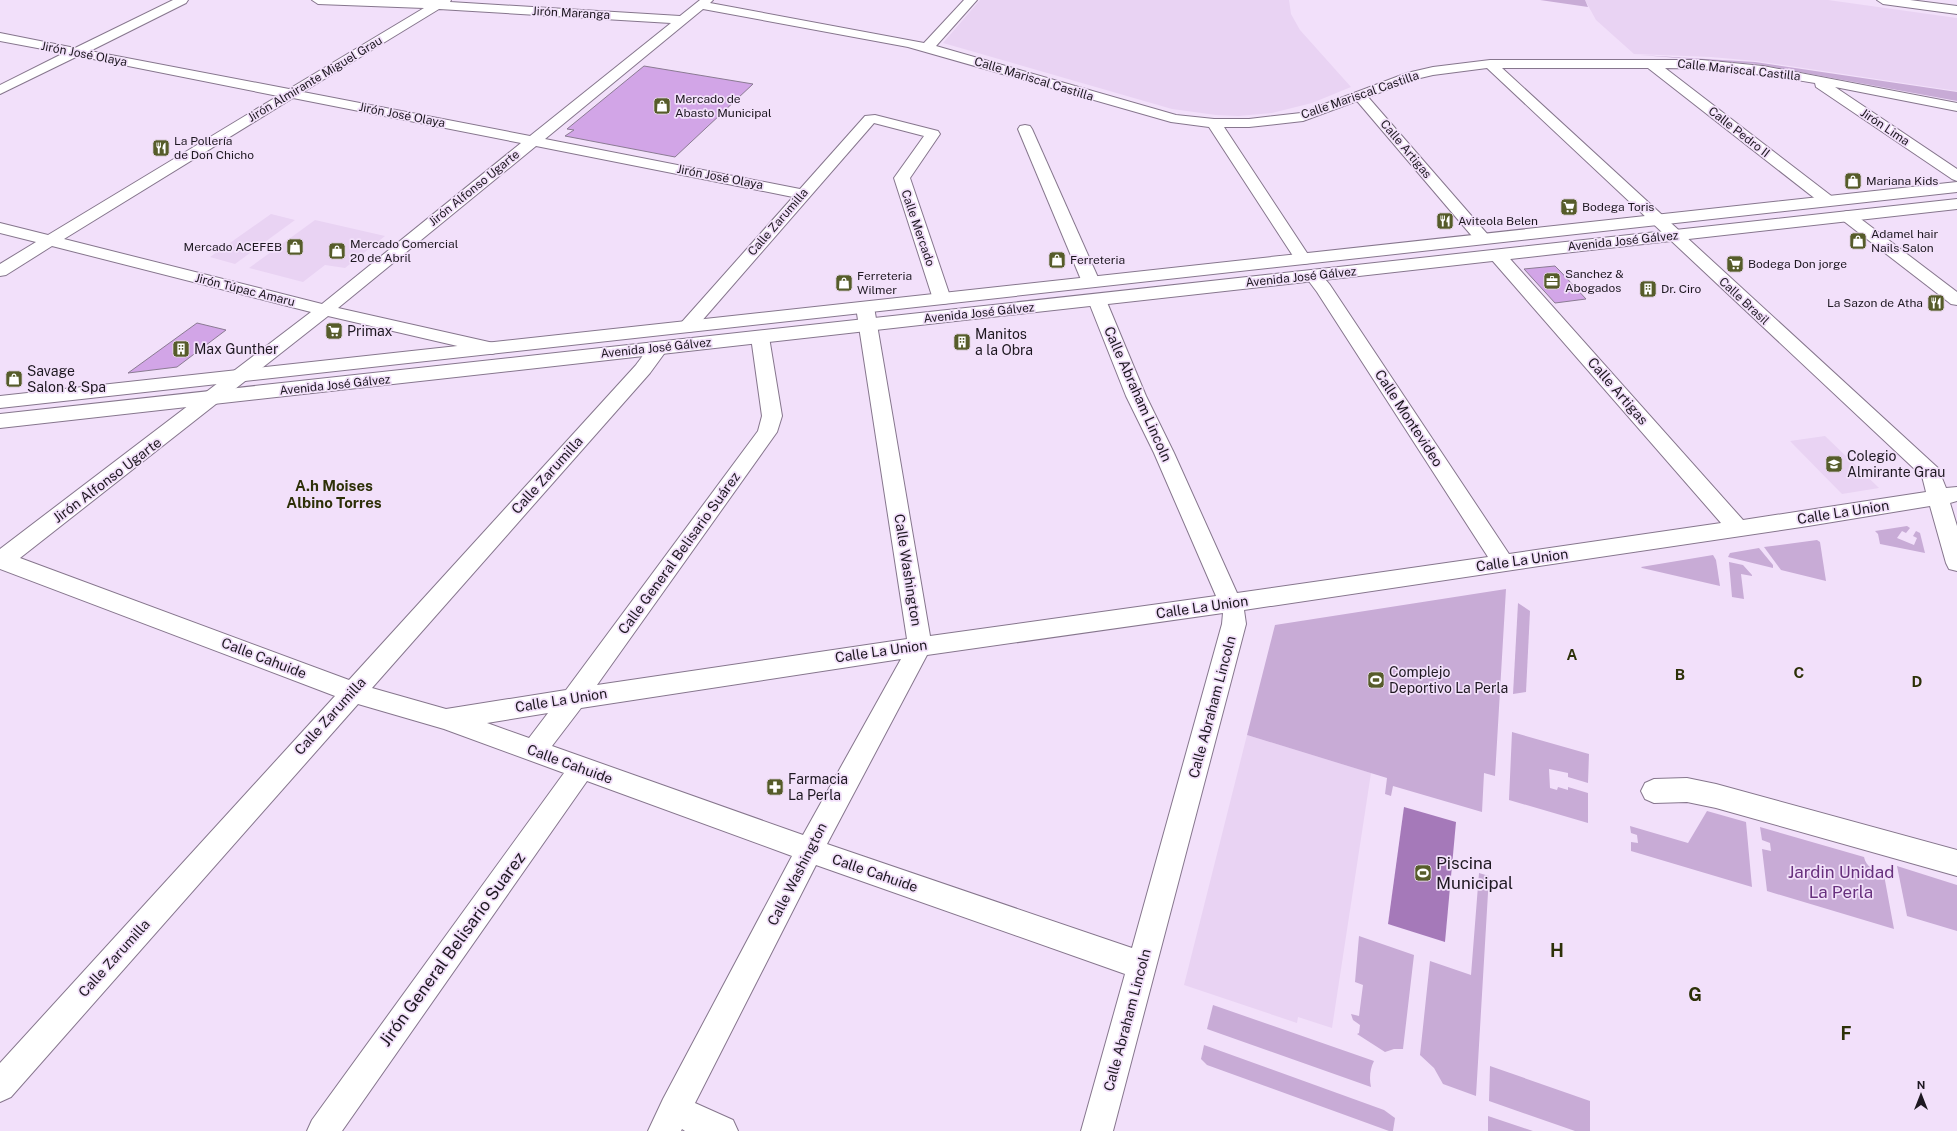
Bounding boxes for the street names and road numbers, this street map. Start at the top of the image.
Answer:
street label: Jirón Maranga [532,4,610,22]
street label: Jirón Almirante Miguel Grau [245,33,385,125]
street label: Jirón José Olaya [40,39,128,69]
street label: Calle Mariscal Castilla [973,54,1095,104]
street label: Calle Mariscal Castilla [1677,57,1801,83]
street label: Calle Mariscal Castilla [1299,68,1421,122]
street label: Jirón José Olaya [358,100,446,130]
street label: Calle Pedro II [1706,104,1772,160]
street label: Jirón Lima [1858,106,1912,148]
street label: Calle Artigas [1378,117,1434,181]
street label: Jirón Alfonso Ugarte [426,147,522,229]
street label: Jirón José Olaya [676,162,764,192]
street label: Calle Zarumilla [745,186,811,258]
street label: Calle Mercado [898,188,938,268]
street label: Avenida José Gálvez [1567,228,1679,254]
street label: Avenida José Gálvez [1245,264,1357,290]
street label: Jirón Túpac Amaru [193,271,297,309]
street label: Calle Brasil [1716,274,1772,328]
street label: Avenida José Gálvez [923,300,1035,326]
street label: Calle Abraham Lincoln [1101,324,1175,464]
street label: Avenida José Gálvez [600,335,712,361]
street label: Calle Artigas [1584,354,1652,428]
street label: Calle Montevideo [1372,367,1446,469]
street label: Avenida José Gálvez [279,372,391,398]
street label: Calle Zarumilla [508,433,586,517]
street label: Jirón Alfonso Ugarte [50,434,164,526]
street label: Calle General Belisario Suárez [615,469,743,637]
street label: Calle La Union [1796,497,1890,527]
street label: Calle Washington [891,513,925,627]
street label: Calle La Union [1475,546,1569,574]
street label: Calle La Union [1155,593,1249,621]
street label: Calle Cahuide [219,634,309,682]
street label: Calle Abraham Lincoln [1185,634,1239,780]
street label: Calle La Union [834,637,928,665]
street label: Calle Zarumilla [291,674,369,758]
street label: Calle La Union [514,685,608,715]
street label: Calle Cahuide [525,741,615,787]
street label: Calle Washington [764,820,830,928]
street label: Jirón General Belisario Suarez [375,848,529,1050]
street label: Calle Cahuide [830,851,920,895]
street label: Calle Zarumilla [75,916,153,1000]
street label: Calle Abraham Lincoln [1100,947,1154,1093]

